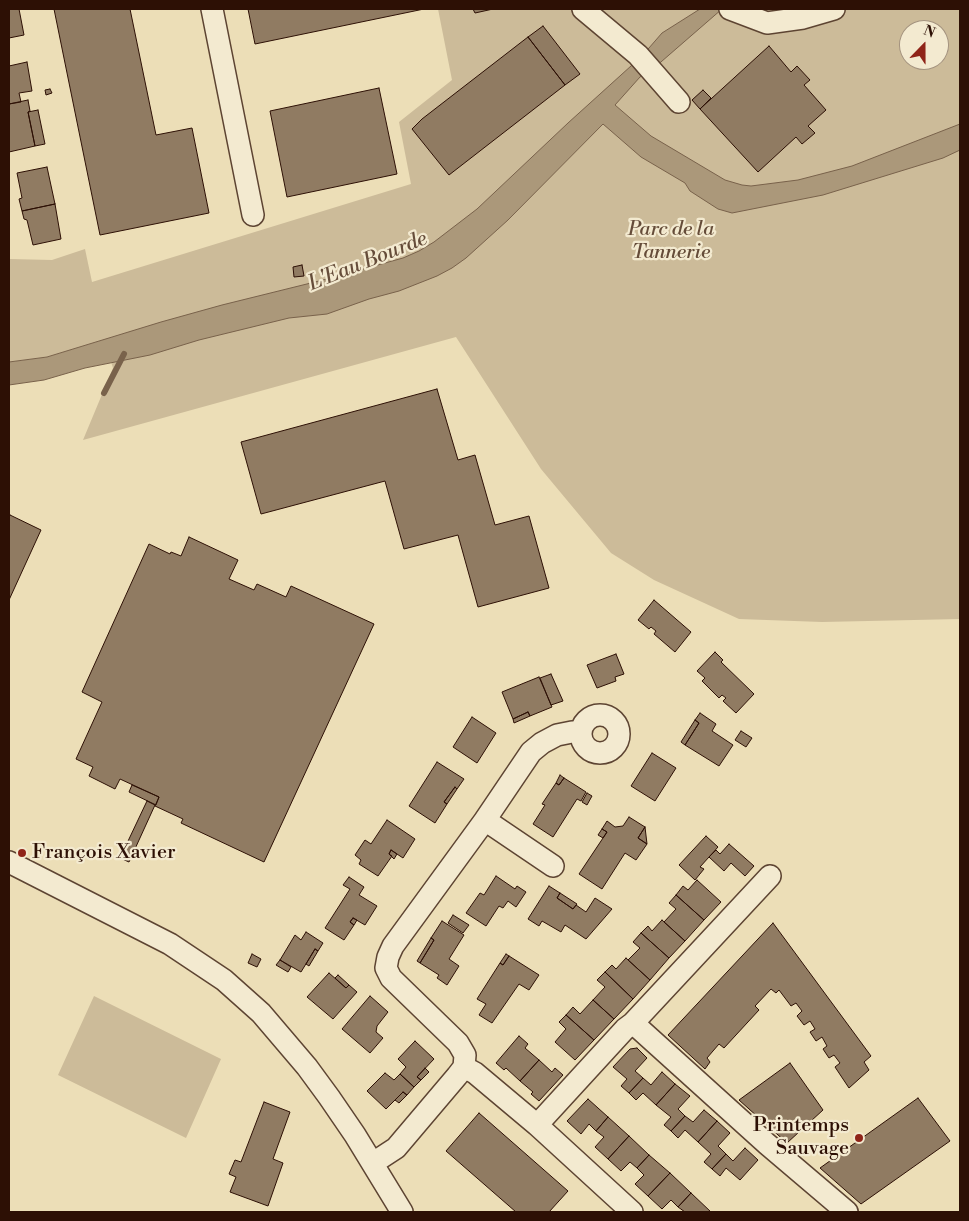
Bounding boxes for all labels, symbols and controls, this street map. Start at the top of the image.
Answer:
north arrow [899,20,949,70]
text: N [921,22,938,42]
park label: Parc de la Tannerie [628,218,714,265]
water label: L'Eau Bourde [305,227,431,297]
place label: François Xavier [32,841,176,865]
marker: François Xavier [16,847,28,859]
place label: Printemps Sauvage [753,1114,849,1161]
marker: Printemps Sauvage [853,1132,865,1144]

